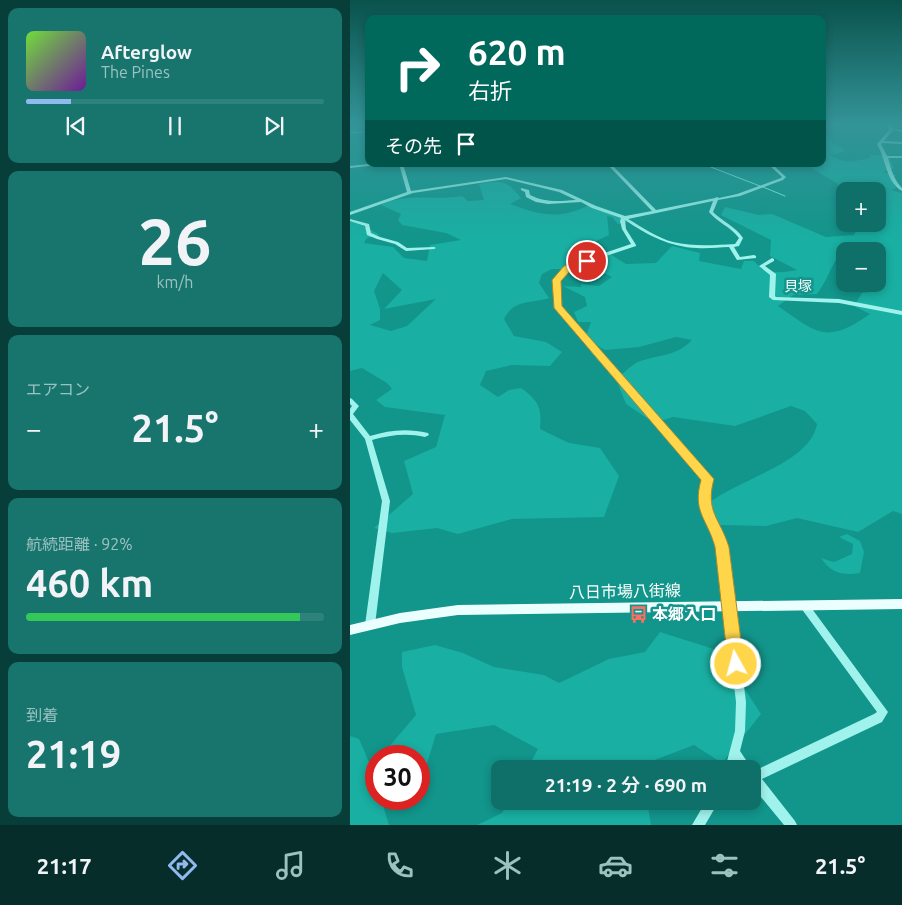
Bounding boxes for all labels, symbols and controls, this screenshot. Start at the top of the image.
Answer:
text: 620 m [468,32,566,72]
icon: right [385,35,450,100]
text: Afterglow [101,41,192,63]
text: The Pines [101,63,170,81]
text: 右折 [468,78,512,103]
icon: previous [62,112,90,140]
icon: pause [161,112,189,140]
icon: next [260,112,288,140]
icon: arrive [452,130,480,158]
text: その先 [385,135,442,157]
map controls [836,182,886,292]
button: + [836,182,886,232]
text: 26 [138,204,212,277]
pin [566,240,608,282]
button: − [836,242,886,292]
icon: arrive [573,247,601,275]
text: km/h [157,273,193,291]
district label: 貝塚 [784,278,812,294]
text: エアコン [26,380,90,398]
text: 21.5° [131,407,219,449]
text: − [26,413,42,444]
text: + [308,413,324,444]
text: 航続距離 · 92% [26,535,133,553]
text: 460 km [26,562,153,604]
street label: 八日市場八街線 [569,581,681,601]
bus stop icon: 本郷入口 [628,604,648,624]
place label: 本郷入口 [652,605,716,623]
position arrow [709,637,761,689]
text: 到着 [26,706,58,724]
text: 21:19 [26,733,121,775]
speed limit sign: 30 [365,745,430,810]
text: 21:19 · 2 分 · 690 m [545,774,707,796]
icon: directions [165,848,200,883]
icon: music [273,848,308,883]
icon: phone [382,848,417,883]
icon: climate [490,848,525,883]
icon: car [598,848,633,883]
icon: filters [707,848,742,883]
text: 21:17 [37,853,92,878]
text: 21.5° [815,853,865,878]

